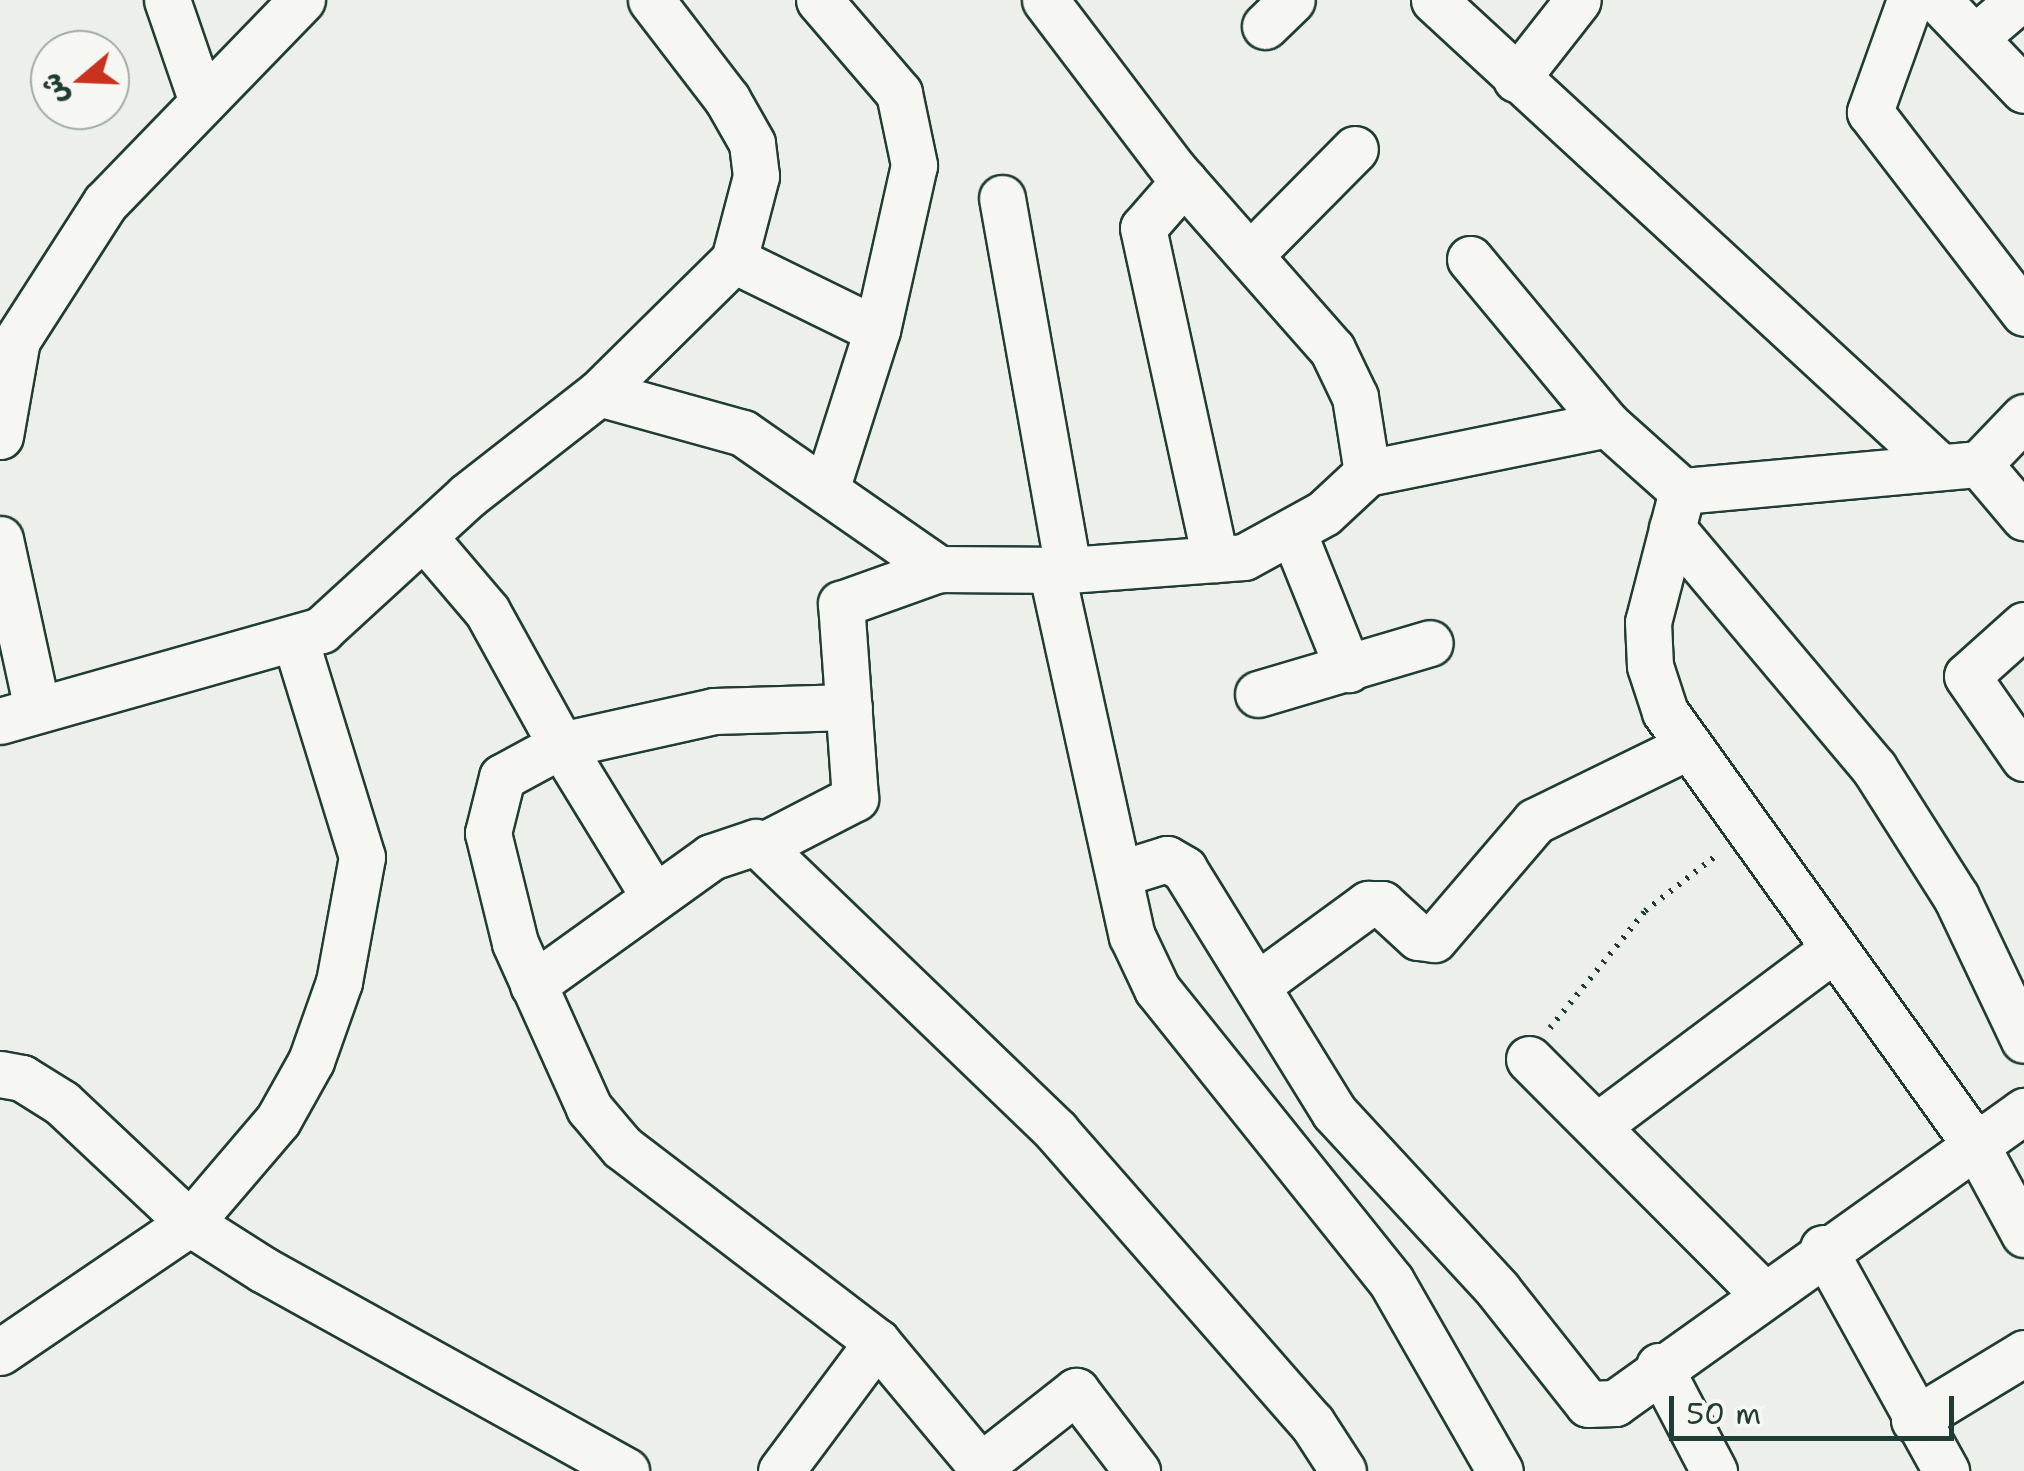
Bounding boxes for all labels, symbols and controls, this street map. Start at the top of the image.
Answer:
north arrow [30,30,130,130]
text: ش [31,68,77,110]
scale bar [1674,1376,1959,1438]
text: 50 m [1686,1393,1761,1434]

